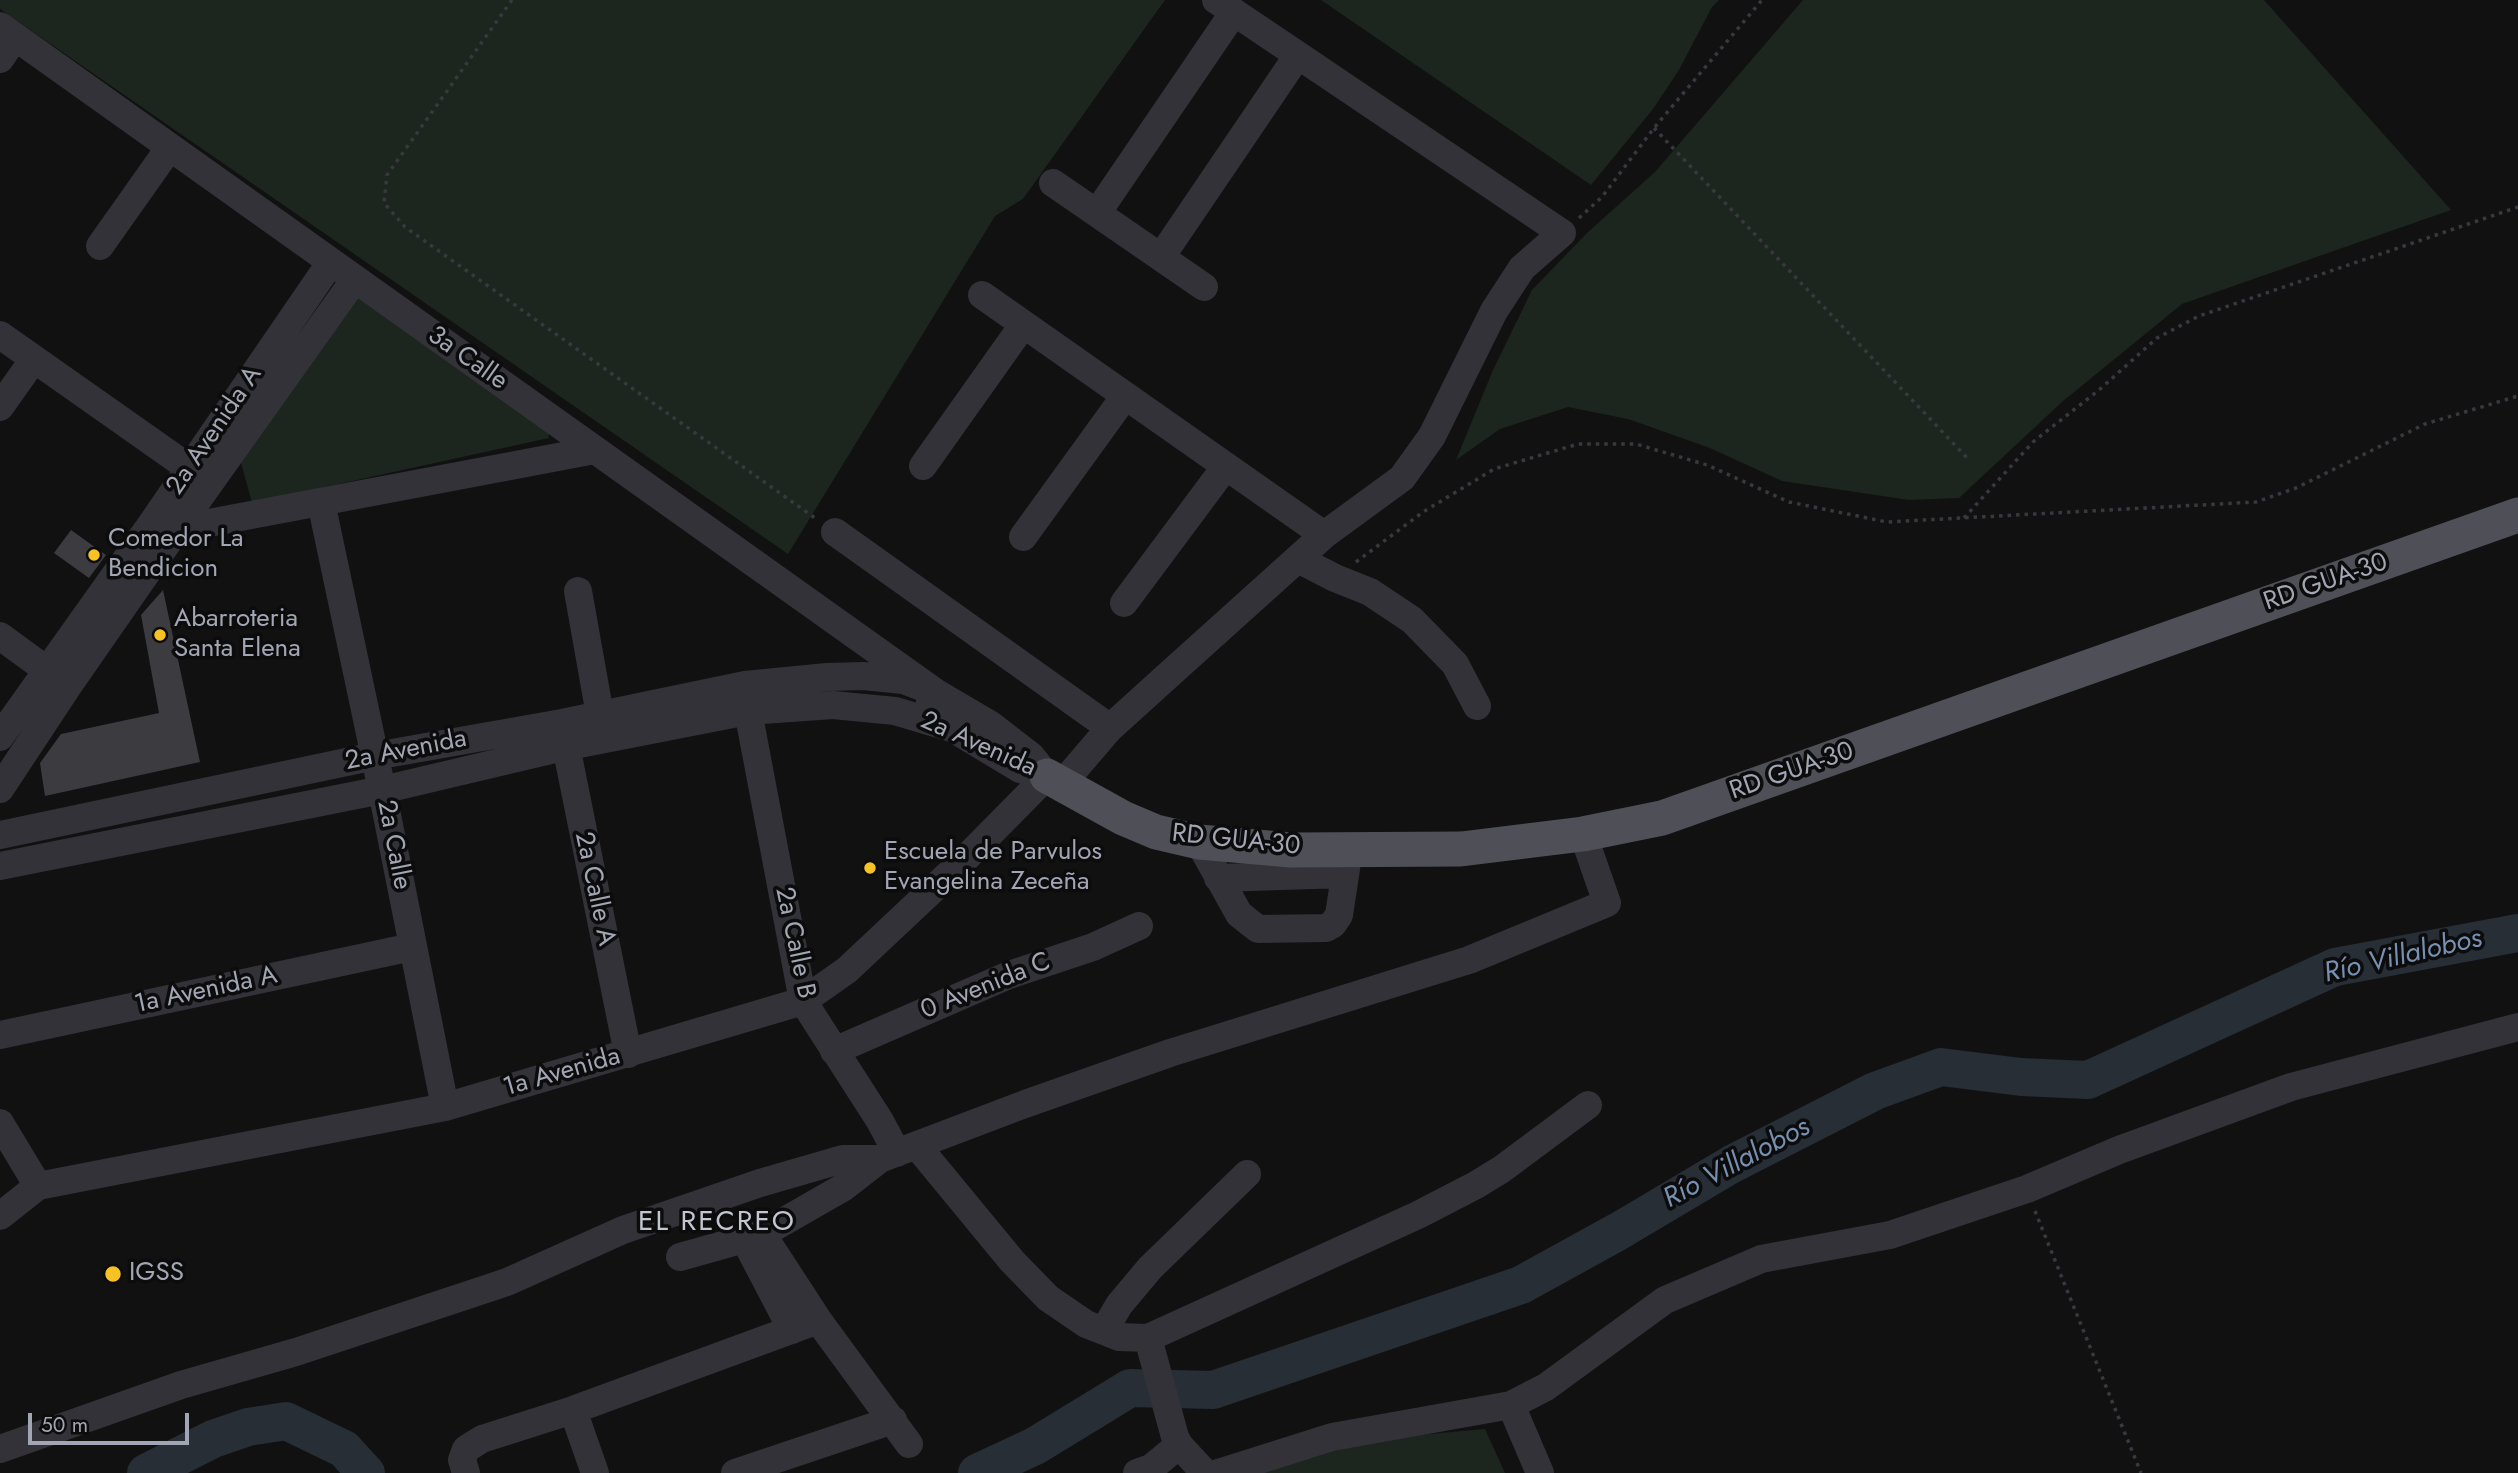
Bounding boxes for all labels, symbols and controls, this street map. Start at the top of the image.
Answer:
street label: 3a Calle [421,320,513,398]
street label: 2a Avenida A [161,361,269,501]
place label: Comedor La Bendicion [108,524,244,586]
marker: Comedor La Bendicion [86,547,102,563]
street label: RD GUA-30 [2260,547,2392,619]
place label: Abarroteria Santa Elena [174,604,301,666]
marker: Abarroteria Santa Elena [152,627,168,643]
street label: 2a Avenida [915,706,1041,784]
street label: 2a Avenida [343,724,469,778]
street label: RD GUA-30 [1726,736,1858,808]
street label: 2a Calle [369,797,417,893]
street label: RD GUA-30 [1170,819,1302,863]
street label: 2a Calle A [567,829,621,949]
place label: Escuela de Parvulos Evangelina Zeceña [884,837,1102,898]
marker: Escuela de Parvulos Evangelina Zeceña [862,860,878,876]
street label: 2a Calle B [767,884,821,1002]
water label: Río Villalobos [2321,923,2485,991]
street label: 0 Avenida C [917,947,1055,1027]
street label: 1a Avenida A [132,961,280,1021]
street label: 1a Avenida [500,1041,624,1105]
water label: Río Villalobos [1658,1111,1816,1217]
district label: EL RECREO [639,1206,795,1240]
place label: IGSS [129,1258,184,1290]
marker: IGSS [103,1264,123,1284]
scale bar [32,1400,192,1444]
text: 50 m [41,1410,88,1440]

